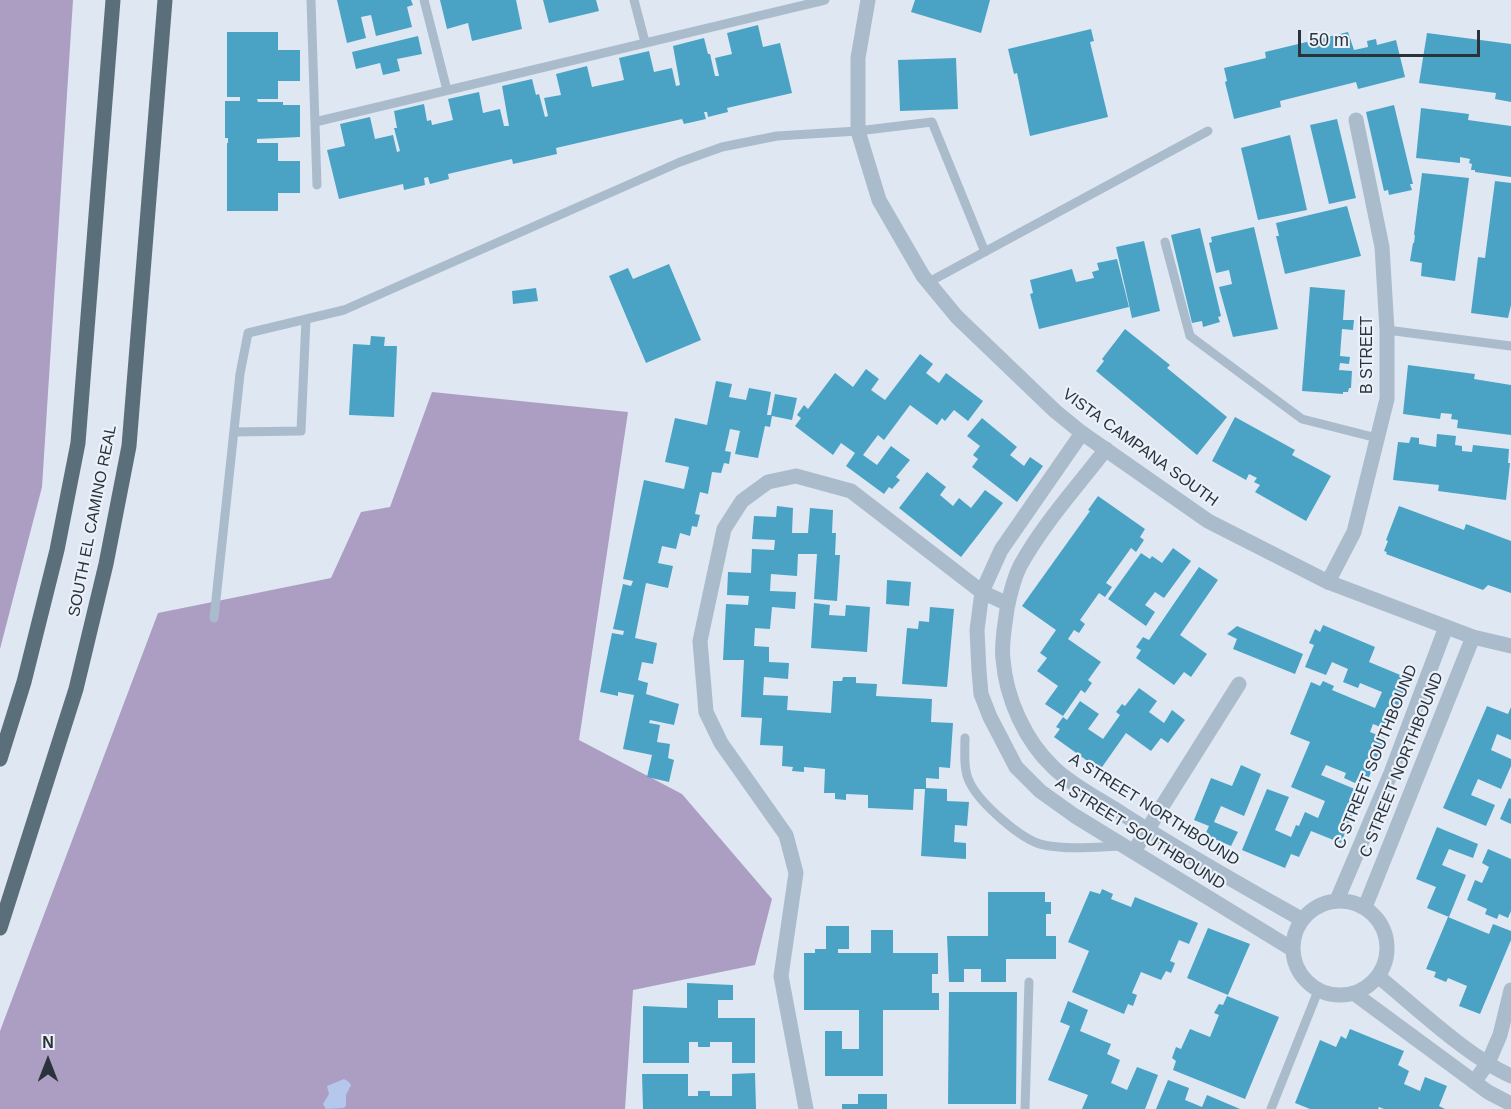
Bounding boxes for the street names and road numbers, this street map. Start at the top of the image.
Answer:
street label: B STREET [1358,316,1378,394]
street label: VISTA CAMPANA SOUTH [1058,385,1222,511]
street label: SOUTH EL CAMINO REAL [65,424,121,618]
street label: C STREET SOUTHBOUND [1330,662,1422,852]
street label: C STREET NORTHBOUND [1356,670,1448,860]
street label: A STREET NORTHBOUND [1065,750,1243,870]
street label: A STREET SOUTHBOUND [1052,774,1228,894]

